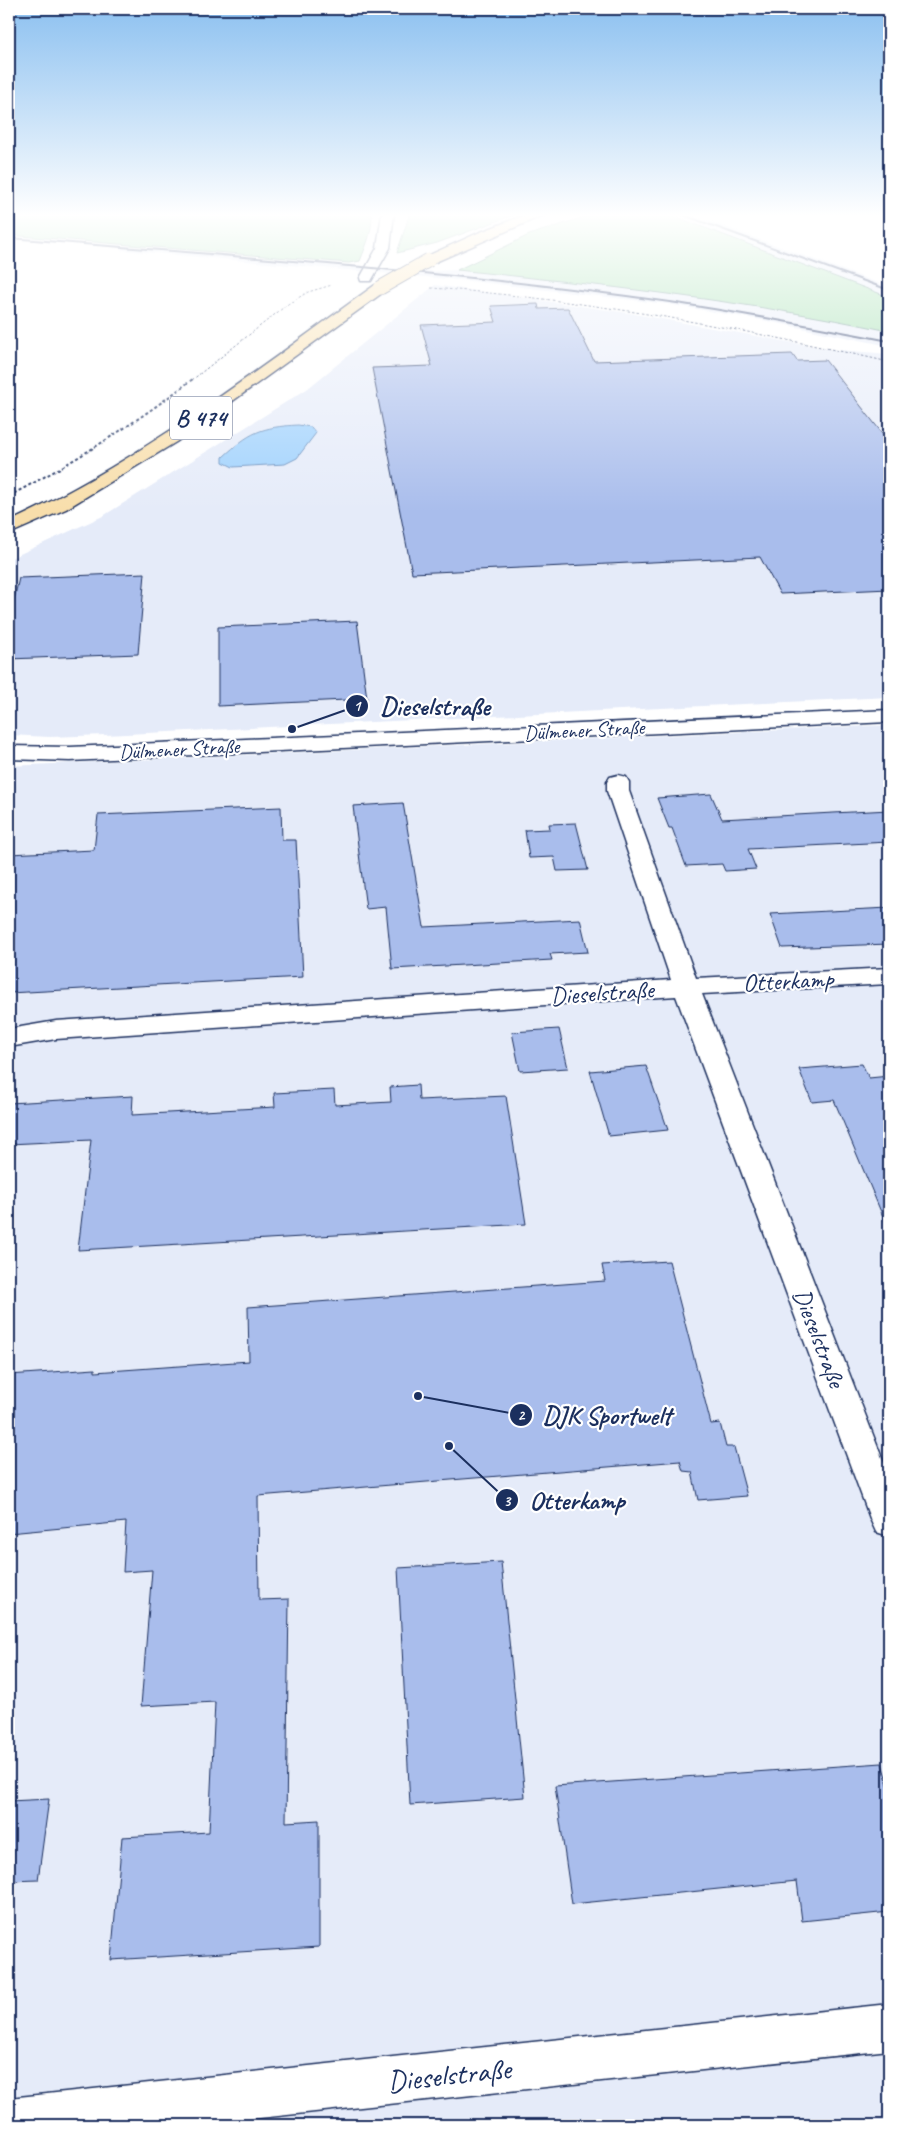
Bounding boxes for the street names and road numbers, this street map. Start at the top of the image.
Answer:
road number: B 474 [170,396,232,439]
street label: Dülmener Straße [523,714,647,746]
street label: Dülmener Straße [118,733,242,765]
street label: Otterkamp [742,963,836,999]
street label: Dieselstraße [549,973,657,1013]
street label: Dieselstraße [786,1284,853,1394]
street label: Dieselstraße [385,2049,515,2100]

